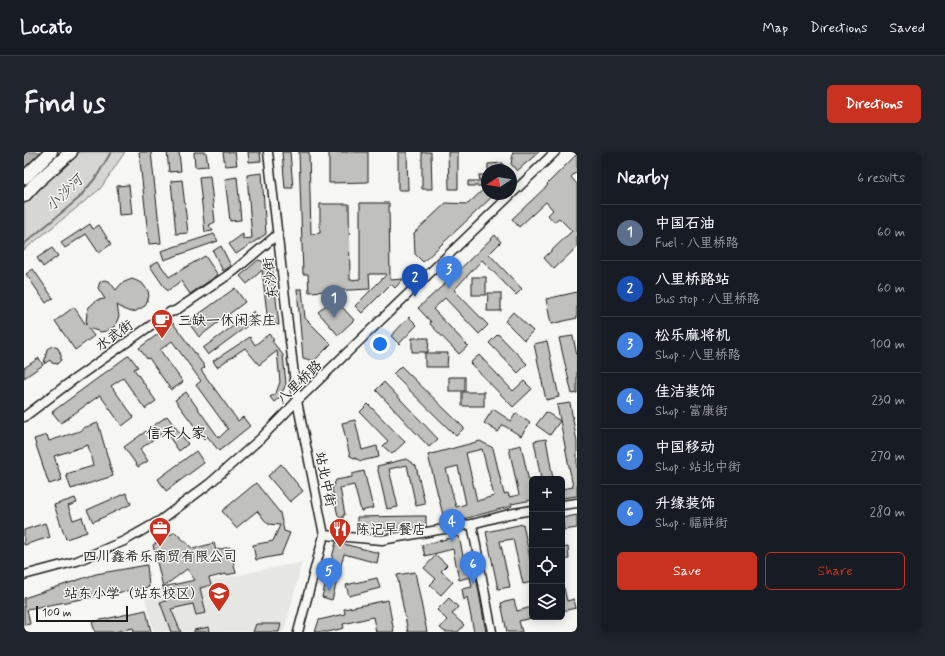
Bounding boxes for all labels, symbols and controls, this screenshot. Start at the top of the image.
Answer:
text: Locato [20,15,72,40]
text: Map [762,19,788,37]
text: Directions [810,19,868,37]
text: Saved [890,19,925,37]
button: Directions [827,85,921,123]
text: Find us [24,86,105,123]
north arrow [481,164,517,200]
text: Nearby [617,167,669,189]
water label: 小沙河 [42,169,90,217]
text: 6 results [857,170,905,187]
text: 中国石油 [655,214,715,234]
text: 1 [627,224,633,241]
text: 60 m [877,224,905,241]
text: Fuel · 八里桥路 [655,235,739,252]
street label: 东沙街 [260,256,282,300]
pin: 3 [436,256,462,289]
pin: 2 [402,264,428,297]
text: 八里桥路站 [655,270,730,290]
text: 2 [627,280,633,297]
text: 60 m [877,280,905,297]
pin: 1 [321,285,347,318]
text: Bus stop · 八里桥路 [655,291,760,308]
cafe icon: 三缺一休闲茶庄 [149,307,175,340]
place label: 三缺一休闲茶庄 [178,312,276,330]
street label: 水武街 [92,316,137,355]
text: 松乐麻将机 [655,326,730,346]
your location [370,334,390,354]
text: 3 [627,336,633,353]
text: 100 m [870,336,905,353]
text: Shop · 八里桥路 [655,347,741,364]
street label: 八里桥路 [273,357,326,409]
text: 佳洁装饰 [655,382,715,402]
text: 4 [626,392,634,409]
text: 230 m [871,392,905,409]
text: Shop · 富康街 [655,403,728,420]
district label: 信禾人家 [146,424,206,444]
text: 中国移动 [655,438,715,458]
text: 5 [626,448,634,465]
text: 270 m [870,448,905,465]
street label: 站北中街 [310,450,340,508]
text: Shop · 站北中街 [655,459,741,476]
map controls [529,476,565,620]
button: + [529,476,565,512]
text: 升缘装饰 [655,494,715,514]
text: 6 [627,504,633,521]
text: 280 m [870,504,905,521]
pin: 4 [439,509,465,542]
button: − [529,512,565,548]
office icon: 四川鑫希乐商贸有限公司 [147,515,173,548]
text: Shop · 福祥街 [655,515,728,532]
restaurant icon: 陈记早餐店 [327,516,353,549]
place label: 陈记早餐店 [356,521,426,539]
place label: 四川鑫希乐商贸有限公司 [83,548,237,566]
button: locate [529,548,565,584]
pin: 6 [460,551,486,584]
button: Save [617,552,757,590]
button: Share [765,552,905,590]
pin: 5 [316,558,342,591]
school or university icon: 站东小学（站东校区） [206,580,232,613]
button: layers [529,584,565,620]
place label: 站东小学（站东校区） [64,585,204,603]
scale bar [36,604,128,623]
text: 100 m [42,606,72,620]

